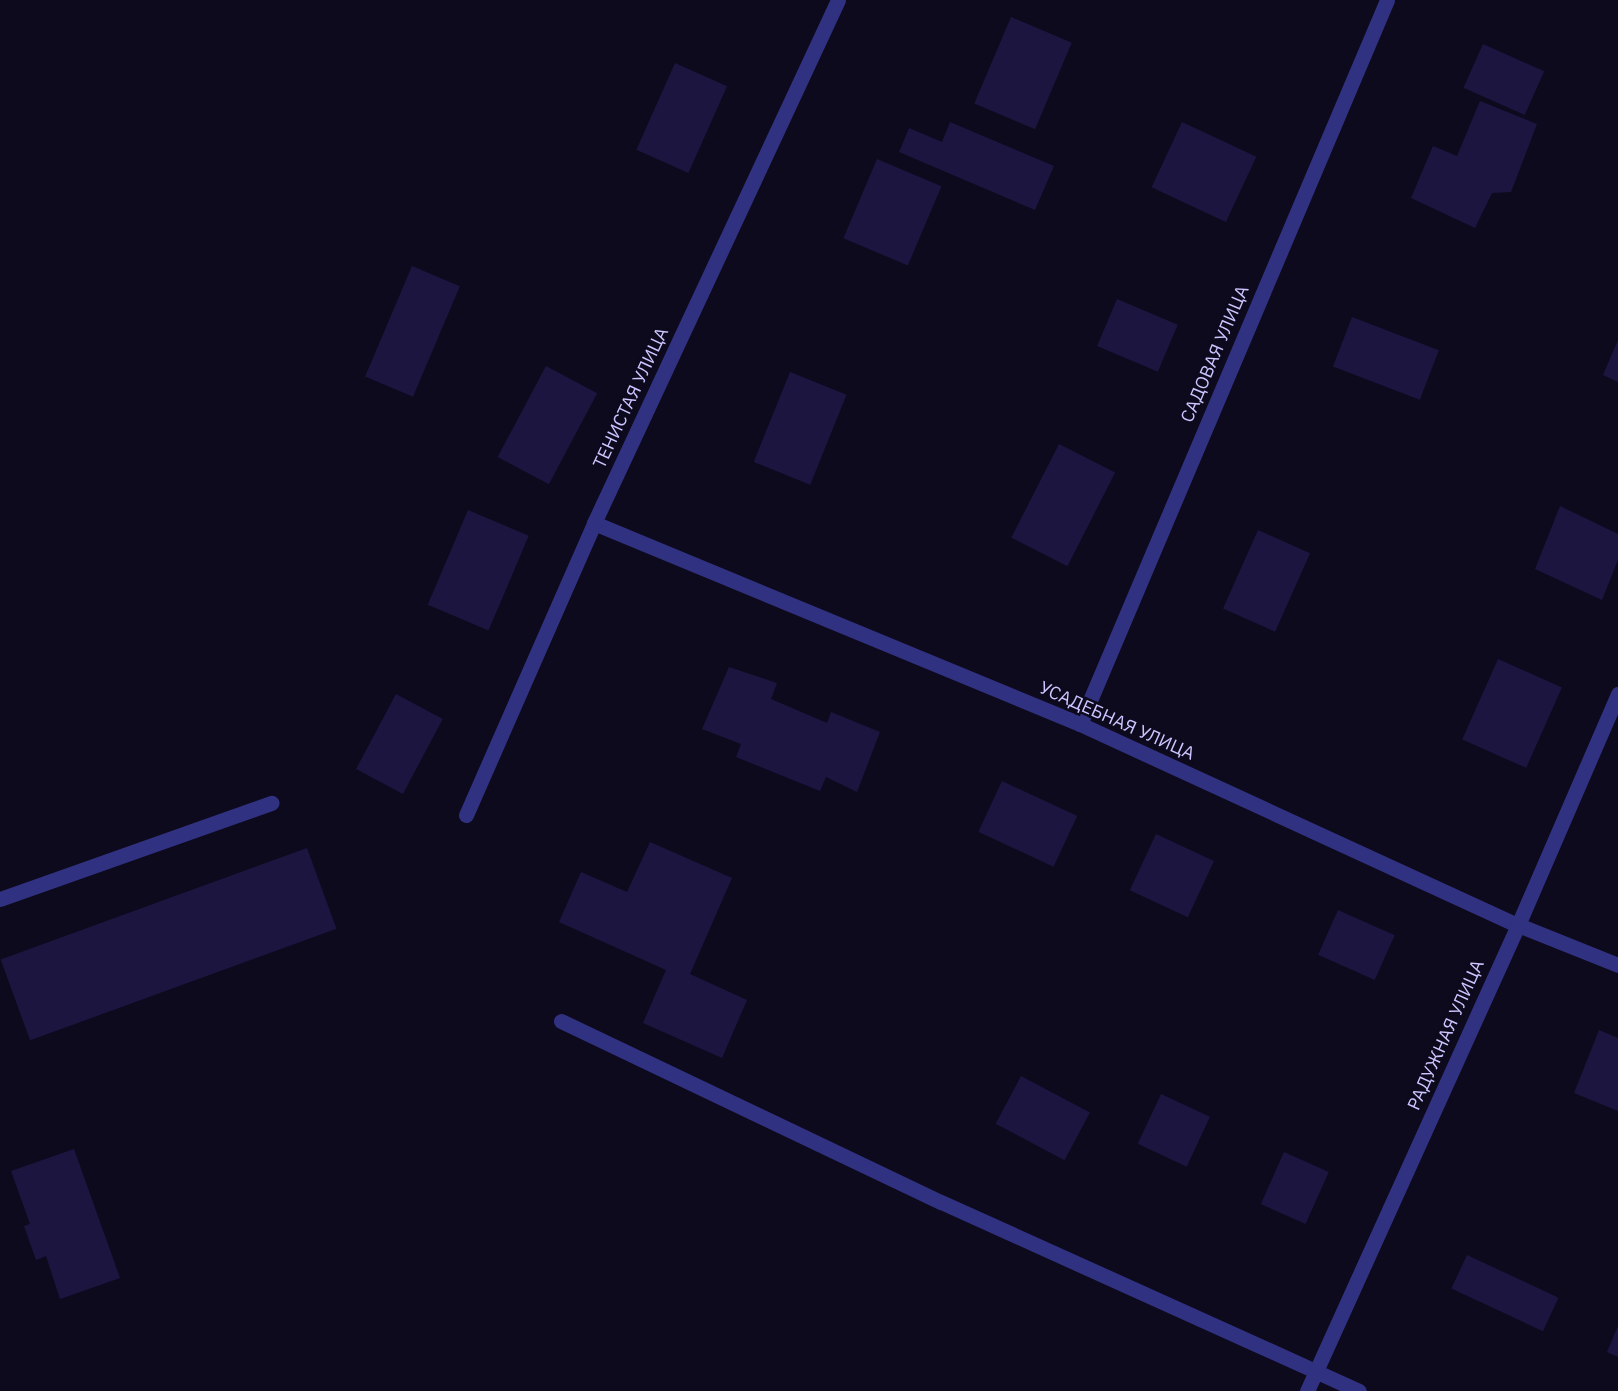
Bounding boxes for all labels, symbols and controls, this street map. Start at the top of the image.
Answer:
street label: САДОВАЯ УЛИЦА [1176,282,1254,426]
street label: ТЕНИСТАЯ УЛИЦА [589,324,673,472]
street label: УСАДЕБНАЯ УЛИЦА [1036,677,1198,765]
street label: РАДУЖНАЯ УЛИЦА [1403,957,1489,1113]

